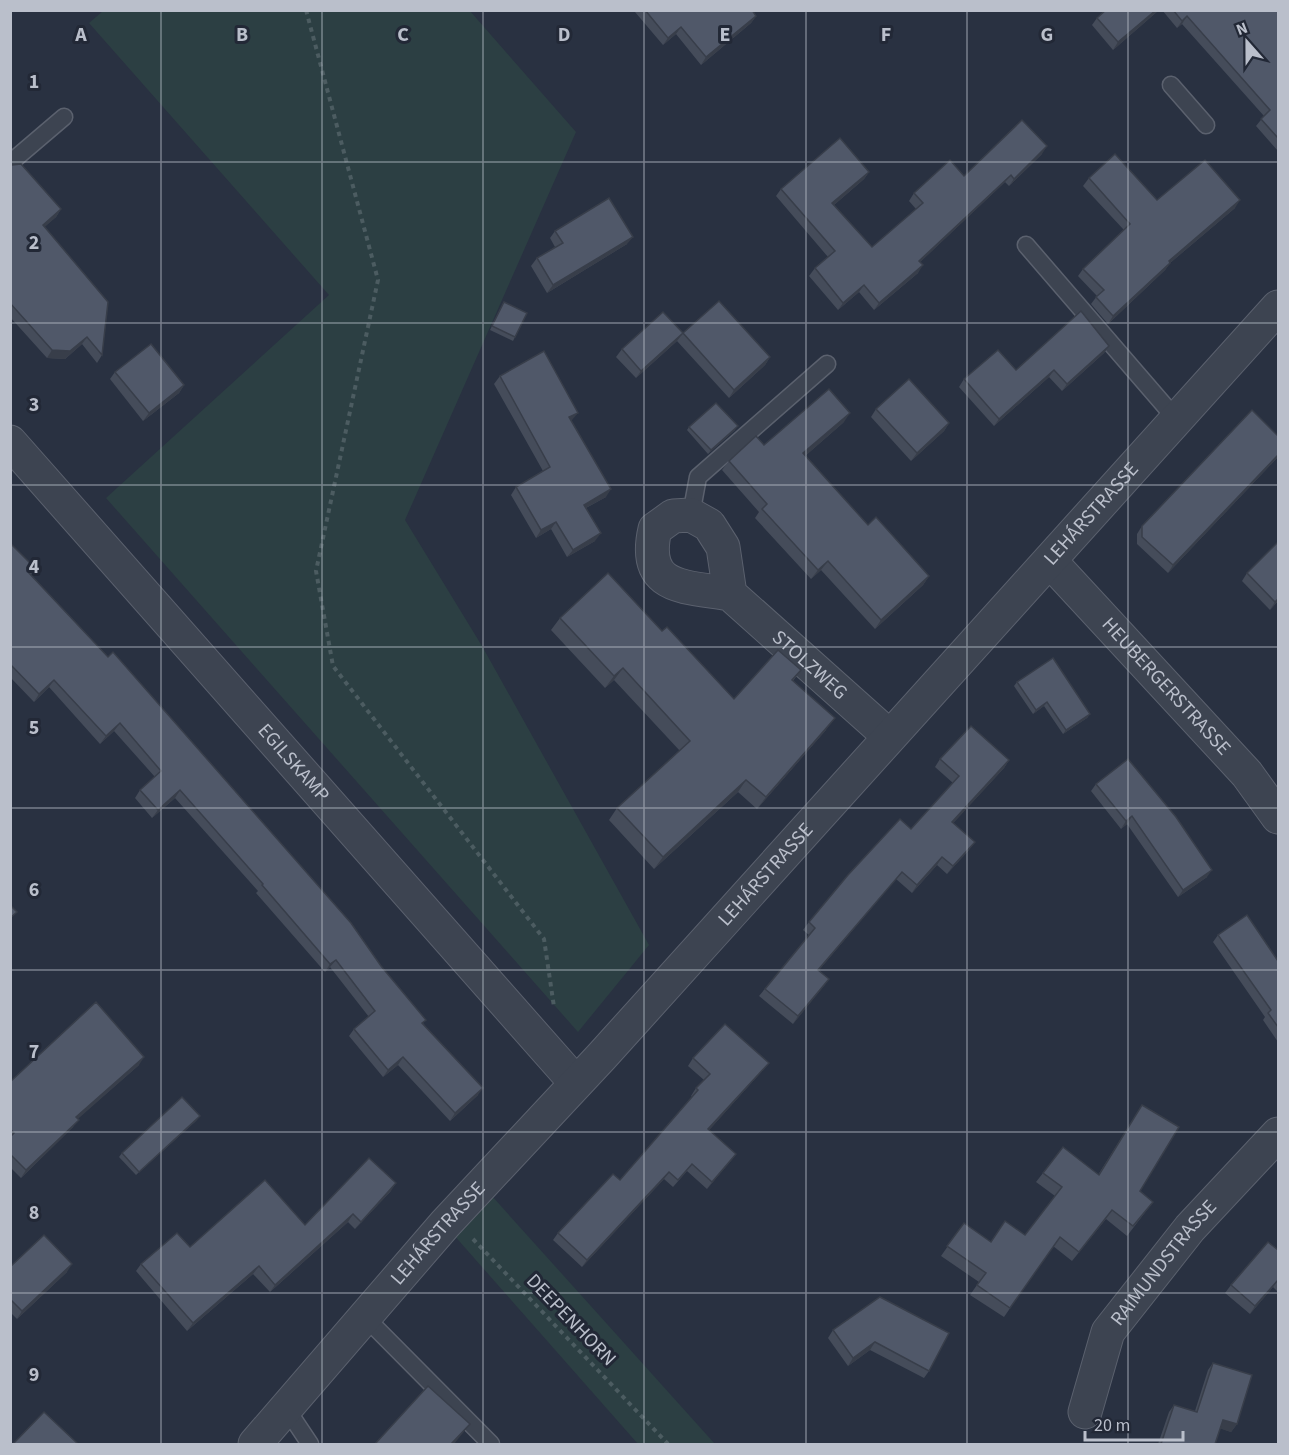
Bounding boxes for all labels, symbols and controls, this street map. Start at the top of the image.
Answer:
north arrow [1217,12,1277,72]
text: N [1233,17,1251,41]
text: A [74,21,87,49]
text: B [236,21,248,49]
text: C [397,21,409,49]
text: D [558,21,570,49]
text: E [720,21,730,49]
text: F [881,21,891,49]
text: G [1041,21,1053,49]
text: 1 [29,68,39,96]
text: 2 [29,229,39,257]
text: 3 [29,391,39,419]
street label: LEHÁRSTRASSE [1037,456,1145,572]
text: 4 [29,553,40,581]
street label: HEUBERGERSTRASSE [1095,611,1237,762]
street label: STOLZWEG [766,624,854,706]
text: 5 [29,714,39,742]
street label: EGILSKAMP [251,717,336,808]
street label: LEHÁRSTRASSE [712,817,820,932]
text: 6 [29,876,39,904]
text: 7 [29,1038,39,1066]
street label: LEHÁRSTRASSE [384,1175,492,1291]
street label: RAIMUNDSTRASSE [1104,1194,1223,1332]
text: 8 [29,1199,39,1227]
street label: DEEPENHORN [520,1268,622,1372]
text: 9 [29,1361,39,1389]
scale bar [1085,1404,1182,1442]
text: 20 m [1094,1413,1130,1438]

